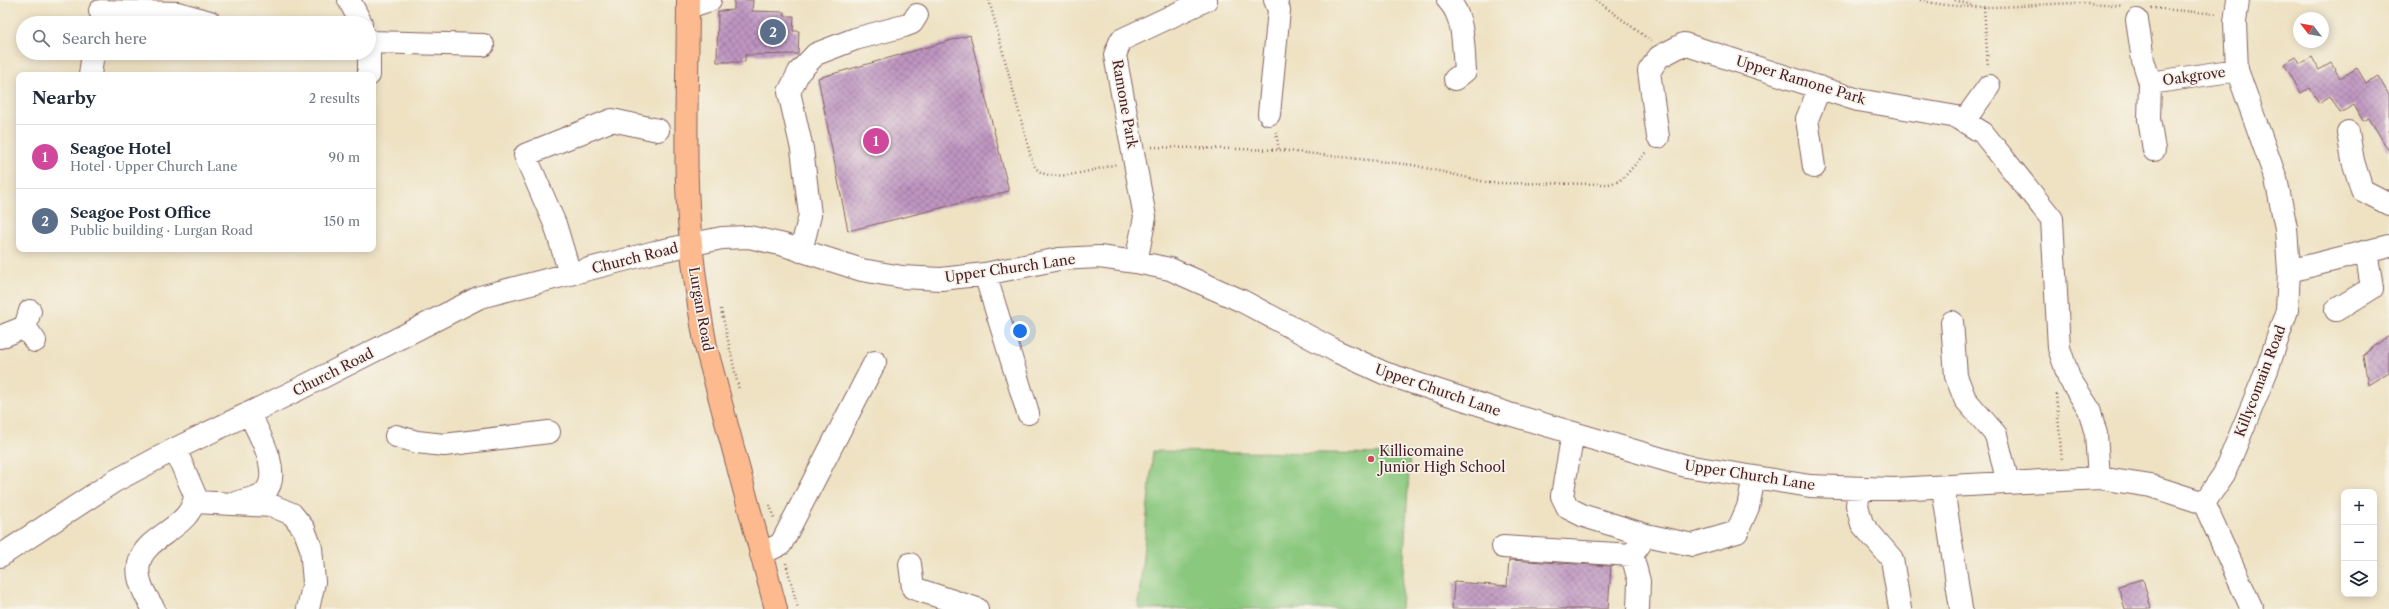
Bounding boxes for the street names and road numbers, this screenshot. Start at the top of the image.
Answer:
street label: Upper Ramone Park [1734,52,1869,109]
street label: Ramone Park [1108,58,1142,151]
street label: Oakgrove [2161,63,2227,89]
street label: Church Road [590,238,680,277]
street label: Upper Church Lane [943,250,1077,286]
street label: Lurgan Road [685,265,717,353]
street label: Killycomain Road [2230,322,2290,440]
street label: Church Road [290,344,377,400]
street label: Upper Church Lane [1373,360,1503,420]
street label: Upper Church Lane [1683,456,1817,494]

